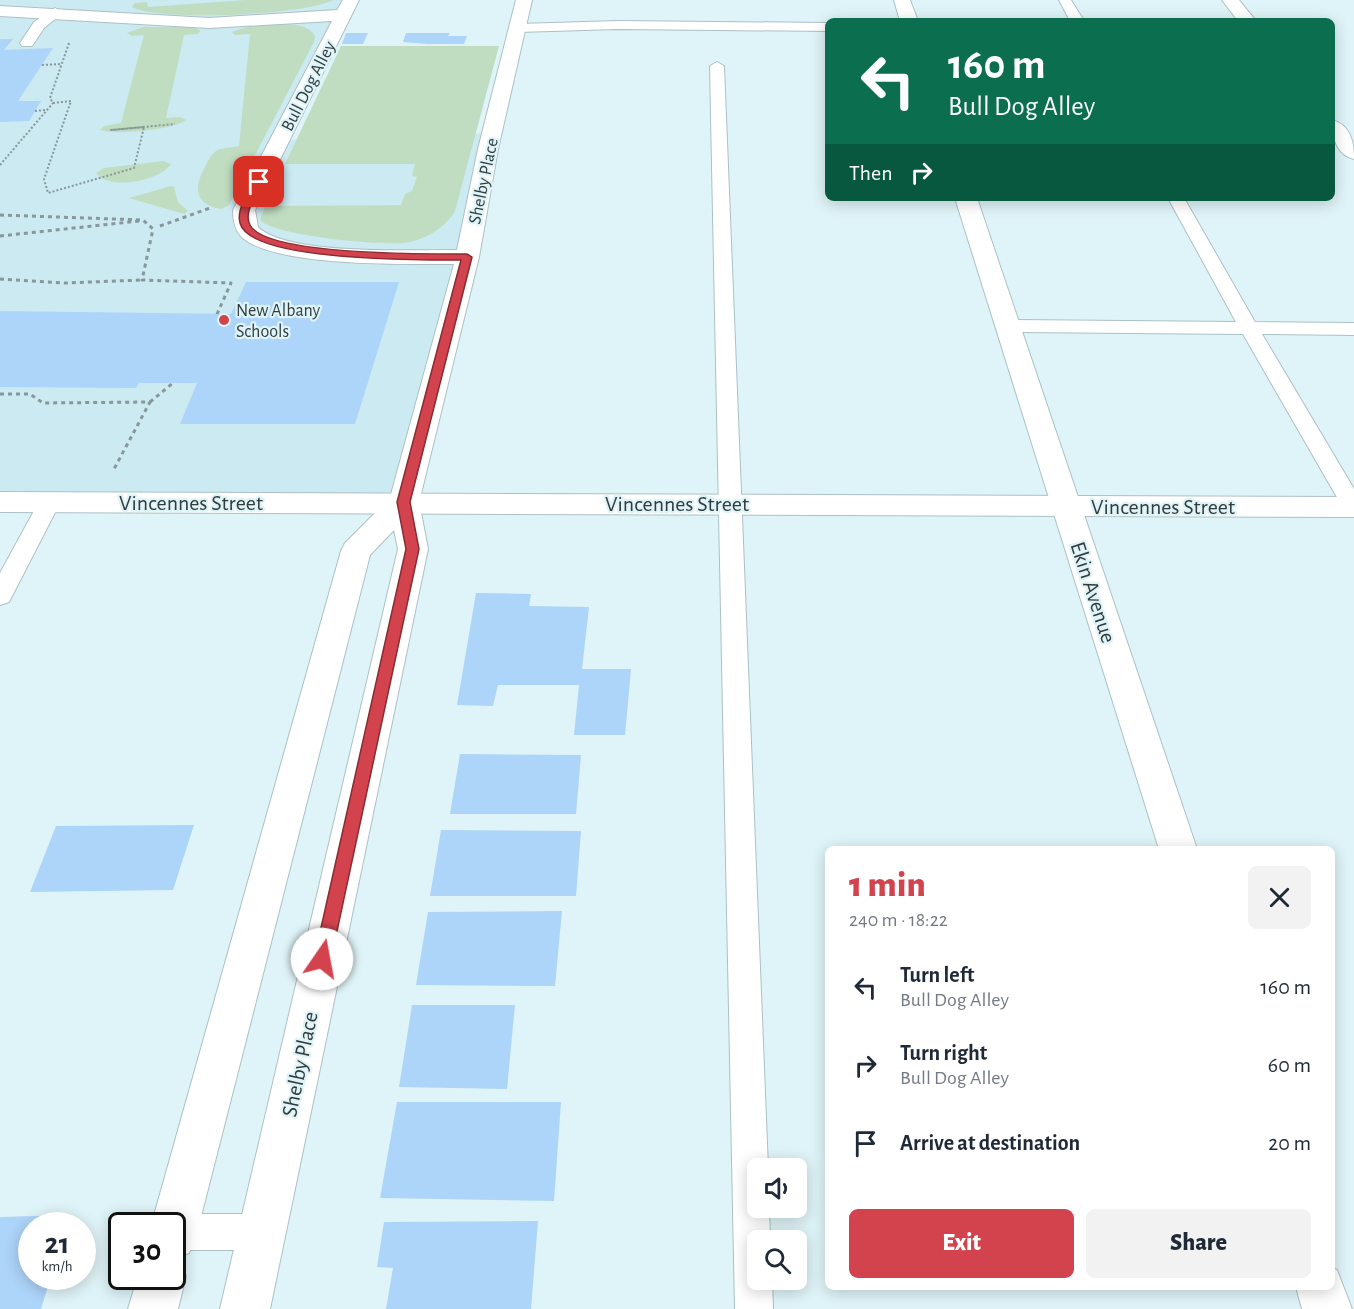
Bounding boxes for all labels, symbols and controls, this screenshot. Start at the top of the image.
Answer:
street label: Bull Dog Alley [279,38,339,134]
icon: left [849,42,927,120]
text: 160 m [948,44,1046,86]
text: Bull Dog Alley [948,93,1095,120]
street label: Shelby Place [466,137,502,226]
pin [233,156,284,207]
icon: right [905,156,938,189]
text: Then [849,162,893,184]
icon: arrive [242,165,275,198]
place label: New Albany Schools [236,302,321,341]
marker: New Albany Schools [217,313,231,327]
street label: Vincennes Street [119,492,263,514]
street label: Vincennes Street [605,493,749,515]
street label: Vincennes Street [1091,496,1235,518]
street label: Ekin Avenue [1066,539,1120,646]
button: close [1248,866,1311,929]
text: 1 min [849,867,926,903]
text: 240 m · 18:22 [849,910,948,930]
position arrow [290,927,354,991]
text: Turn left [900,964,974,986]
icon: left [849,971,882,1004]
text: 160 m [1260,976,1311,998]
text: Bull Dog Alley [900,990,1009,1010]
street label: Shelby Place [278,1010,322,1119]
text: Turn right [900,1042,987,1064]
icon: right [849,1049,882,1082]
text: 60 m [1268,1054,1311,1076]
text: Bull Dog Alley [900,1068,1009,1088]
icon: arrive [849,1127,882,1160]
text: Arrive at destination [900,1132,1080,1154]
text: 20 m [1268,1132,1311,1154]
map controls [747,1158,807,1290]
button: sound [747,1158,807,1218]
button: Exit [849,1209,1074,1278]
button: Share [1086,1209,1311,1278]
speed limit sign: 30 [108,1212,186,1290]
text: 21 [45,1229,69,1259]
button: search [747,1230,807,1290]
text: km/h [42,1259,72,1274]

